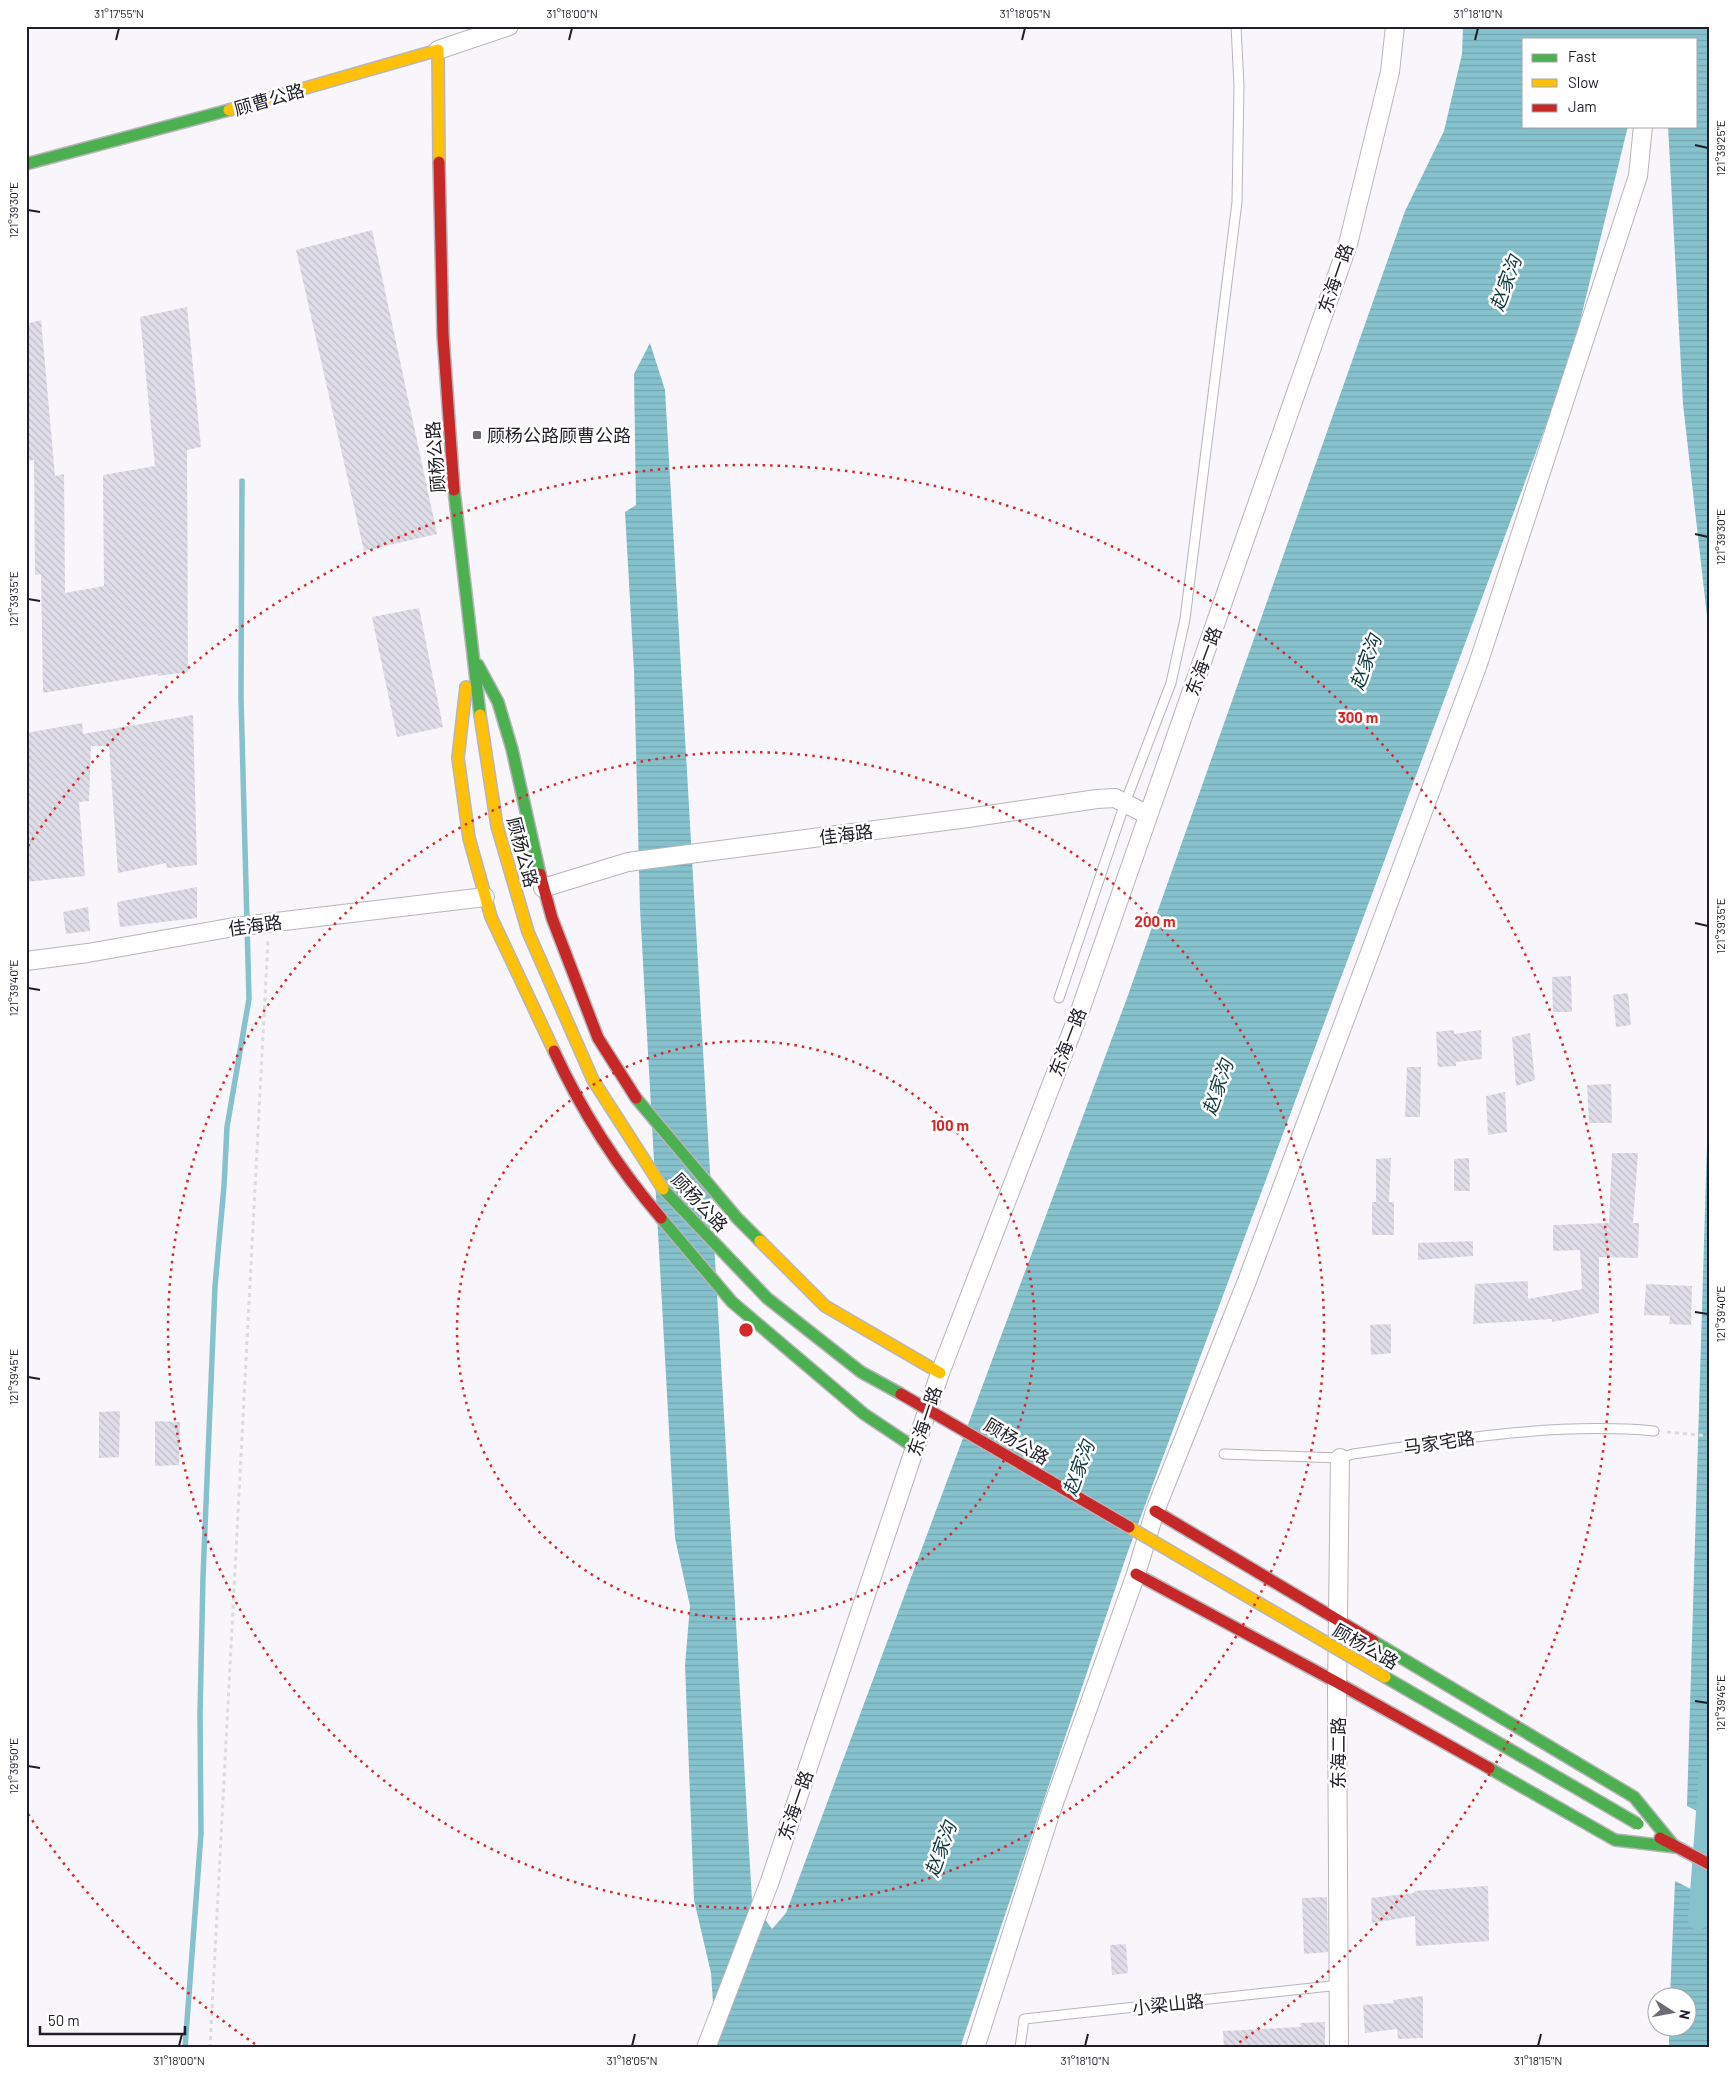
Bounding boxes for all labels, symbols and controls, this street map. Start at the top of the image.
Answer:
text: 31°17'55"N [94,6,144,20]
text: 31°18'00"N [546,6,598,20]
text: 31°18'05"N [999,6,1051,20]
text: 31°18'10"N [1453,6,1503,20]
legend [1522,38,1698,128]
text: Fast [1568,47,1596,65]
text: Slow [1568,73,1599,91]
street label: 顾曹公路 [231,79,307,119]
text: Jam [1568,97,1597,115]
text: 121°39'25"E [1713,120,1727,176]
text: 121°39'30"E [6,182,20,238]
street label: 东海一路 [1313,240,1357,316]
water label: 赵家沟 [1484,250,1526,314]
street label: 顾杨公路 [421,420,449,494]
place label: 顾杨公路顾曹公路 [487,424,631,446]
marker: 顾杨公路顾曹公路 [471,429,483,441]
text: 121°39'30"E [1713,509,1727,565]
text: 121°39'35"E [6,571,20,627]
street label: 东海一路 [1180,623,1226,699]
water label: 赵家沟 [1344,629,1386,693]
text: 300 m [1338,708,1378,726]
street label: 顾杨公路 [503,814,543,890]
street label: 佳海路 [818,820,874,848]
text: 121°39'35"E [1713,898,1727,954]
street label: 佳海路 [227,910,283,940]
text: 200 m [1134,912,1176,930]
text: 121°39'40"E [6,960,20,1016]
street label: 东海一路 [1044,1004,1090,1080]
water label: 赵家沟 [1197,1054,1238,1118]
text: 100 m [931,1116,969,1134]
street label: 顾杨公路 [667,1168,733,1236]
text: 121°39'40"E [1713,1286,1727,1342]
centre of rings [737,1321,755,1339]
text: 121°39'45"E [6,1349,20,1405]
street label: 东海一路 [902,1383,946,1459]
street label: 顾杨公路 [980,1413,1054,1469]
street label: 马家宅路 [1402,1426,1476,1458]
water label: 赵家沟 [1057,1435,1099,1499]
street label: 顾杨公路 [1329,1618,1403,1674]
text: 121°39'45"E [1713,1675,1727,1731]
street label: 东海二路 [1327,1717,1349,1789]
text: 121°39'50"E [6,1738,20,1794]
street label: 东海一路 [773,1767,817,1843]
water label: 赵家沟 [919,1816,961,1880]
north arrow [1648,1986,1698,2036]
street label: 小梁山路 [1131,1989,1205,2019]
scale bar [40,2004,185,2036]
text: N [1676,2008,1694,2021]
text: 50 m [48,2011,80,2029]
text: 31°18'00"N [153,2053,205,2067]
text: 31°18'05"N [606,2053,658,2067]
text: 31°18'10"N [1060,2053,1110,2067]
text: 31°18'15"N [1514,2053,1562,2067]

